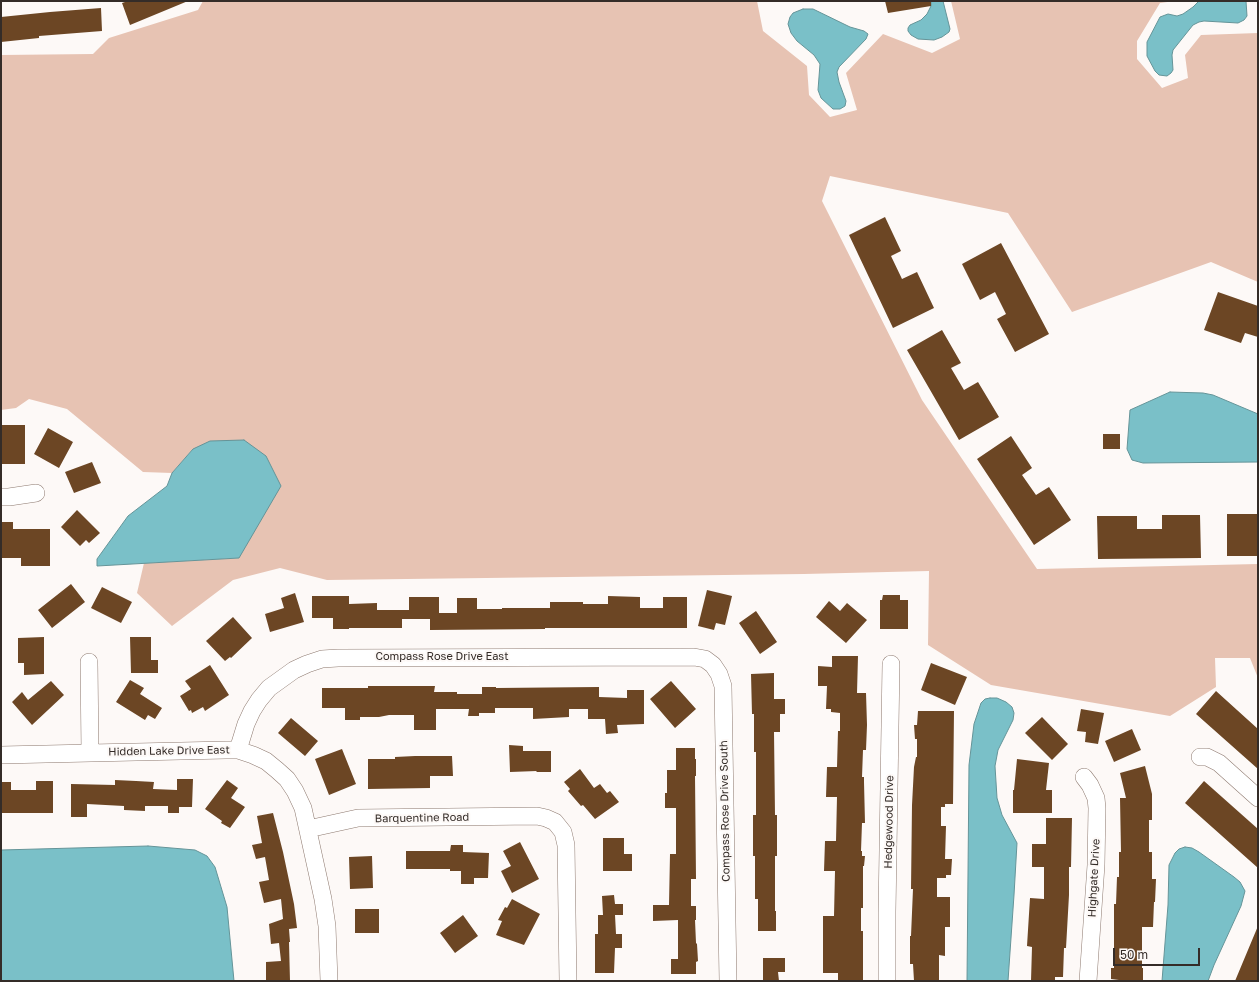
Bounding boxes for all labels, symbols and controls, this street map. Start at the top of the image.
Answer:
street label: Compass Rose Drive East [375,650,509,664]
street label: Compass Rose Drive South [717,740,733,882]
street label: Hidden Lake Drive East [108,743,230,759]
street label: Hedgewood Drive [882,775,896,869]
street label: Barquentine Road [375,811,469,825]
street label: Highgate Drive [1085,838,1103,918]
scale bar [1115,940,1202,966]
text: 50 m [1120,947,1148,962]

